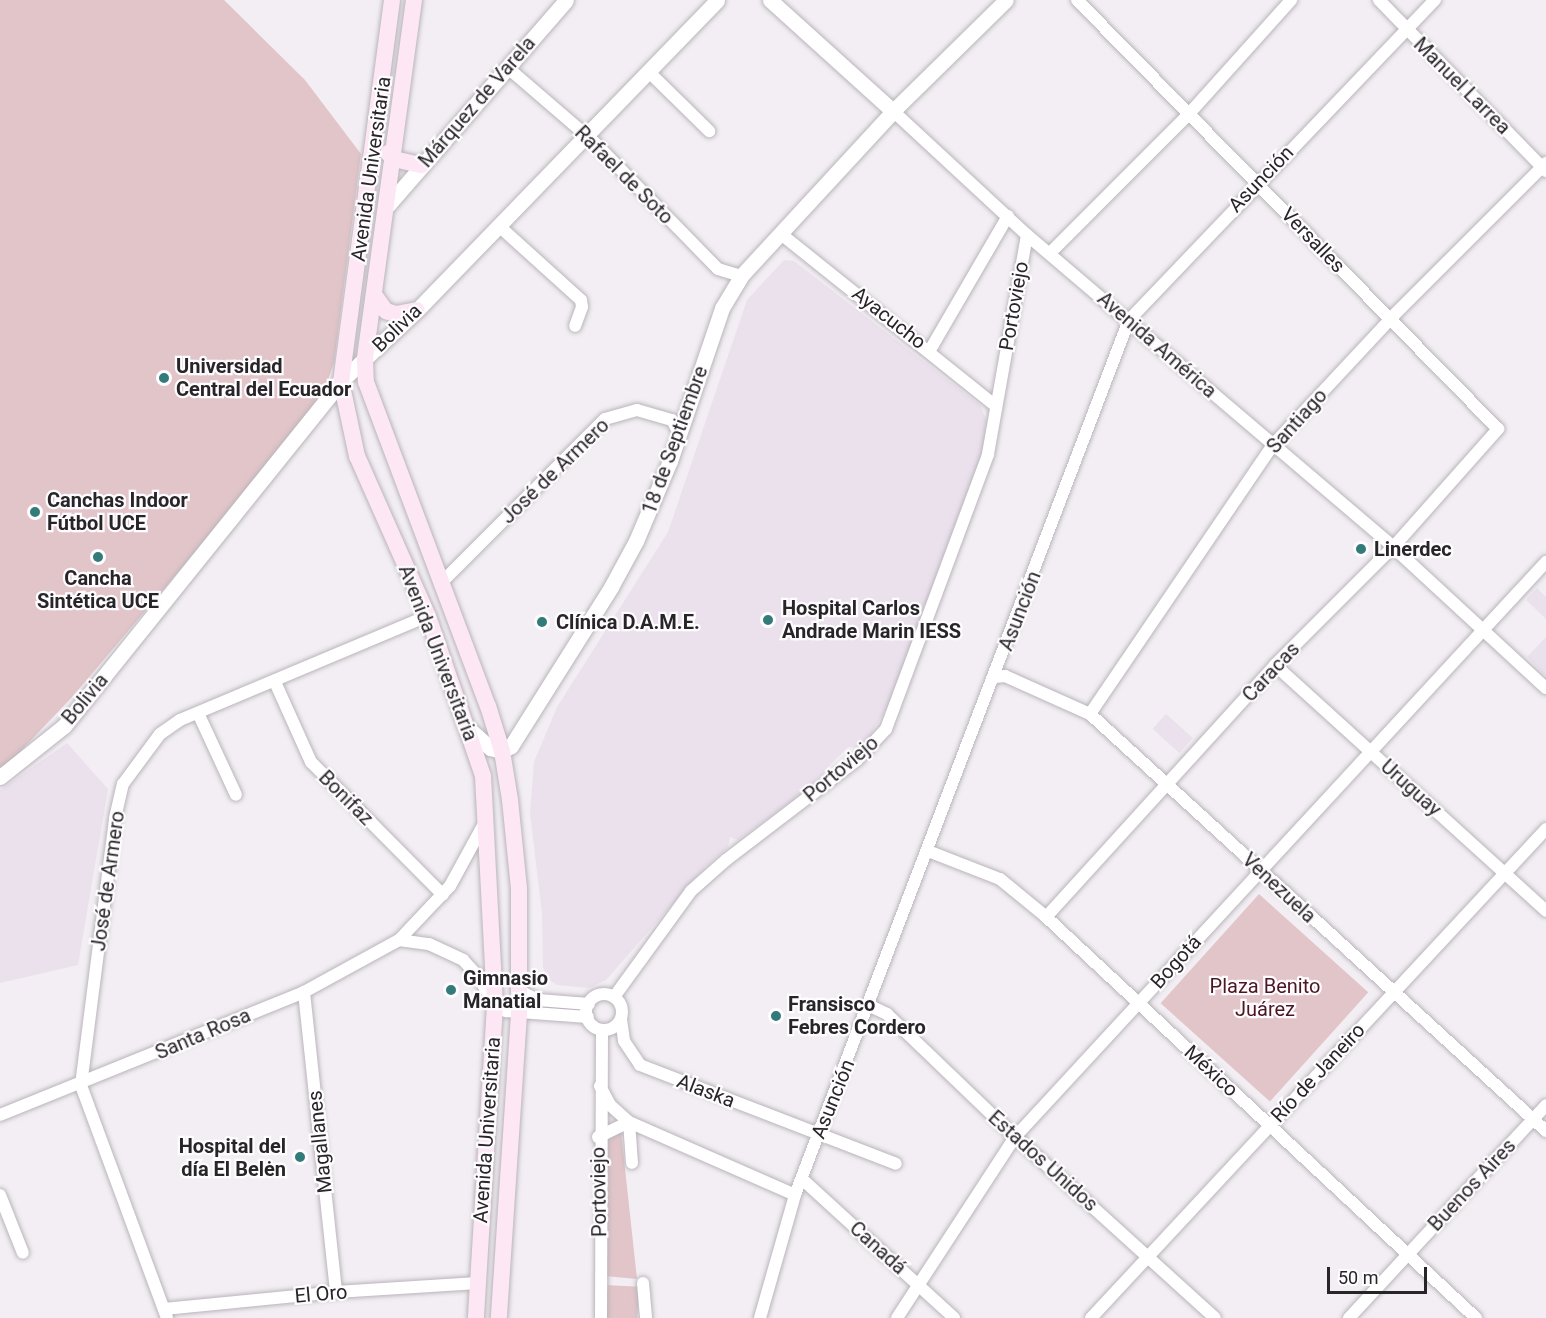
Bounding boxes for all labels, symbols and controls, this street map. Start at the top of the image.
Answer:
street label: Márquez de Varela [414,32,540,172]
street label: Manuel Larrea [1408,32,1516,140]
street label: Avenida Universitaria [346,75,396,263]
street label: Rafael de Soto [570,121,678,229]
street label: Asunción [1223,141,1299,217]
street label: Versalles [1276,202,1350,278]
street label: Portoviejo [994,260,1034,352]
street label: Ayacucho [847,282,931,354]
street label: Avenida América [1093,287,1221,403]
street label: Bolivia [367,299,427,357]
place label: Universidad Central del Ecuador [176,354,351,401]
street label: 18 de Septiembre [637,363,713,517]
marker: Universidad Central del Ecuador [157,371,171,385]
street label: Santiago [1262,384,1332,458]
street label: José de Armero [496,413,614,529]
place label: Canchas Indoor Fútbol UCE [47,488,188,535]
marker: Canchas Indoor Fútbol UCE [28,505,42,519]
place label: Linerdec [1374,537,1452,561]
marker: Linerdec [1352,540,1370,558]
marker: Cancha Sintética UCE [91,550,105,564]
street label: Avenida Universitaria [393,562,483,744]
place label: Cancha Sintética UCE [37,566,159,613]
street label: Asunción [994,568,1046,654]
place label: Hospital Carlos Andrade Marin IESS [782,596,961,643]
place label: Clínica D.A.M.E. [556,610,700,634]
marker: Hospital Carlos Andrade Marin IESS [759,611,777,629]
marker: Clínica D.A.M.E. [533,613,551,631]
street label: Caracas [1237,637,1305,707]
street label: Bolivia [57,669,113,729]
street label: Portoviejo [799,731,883,807]
street label: Uruguay [1376,755,1446,821]
street label: Bonifaz [314,766,378,830]
street label: José de Armero [86,809,130,953]
street label: Venezuela [1237,848,1321,928]
street label: Bogotá [1146,930,1206,994]
place label: Gimnasio Manatial [463,966,548,1013]
park label: Plaza Benito Juárez [1210,974,1320,1021]
marker: Gimnasio Manatial [444,983,458,997]
place label: Fransisco Febres Cordero [788,993,926,1040]
street label: Santa Rosa [152,1003,254,1065]
marker: Fransisco Febres Cordero [769,1009,783,1023]
street label: Río de Janeiro [1266,1018,1370,1128]
street label: Avenida Universitaria [469,1036,505,1224]
street label: México [1179,1040,1243,1102]
street label: Asunción [806,1056,860,1142]
street label: Alaska [674,1069,738,1113]
street label: Magallanes [303,1090,337,1194]
street label: Estados Unidos [983,1106,1103,1216]
place label: Hospital del día El Belėn [179,1134,286,1181]
street label: Buenos Aires [1423,1134,1521,1236]
street label: Portoviejo [586,1147,612,1237]
marker: Hospital del día El Belėn [291,1148,309,1166]
street label: Canadá [845,1216,911,1280]
scale bar [1330,1255,1430,1293]
text: 50 m [1338,1267,1378,1288]
street label: El Oro [294,1280,348,1308]

